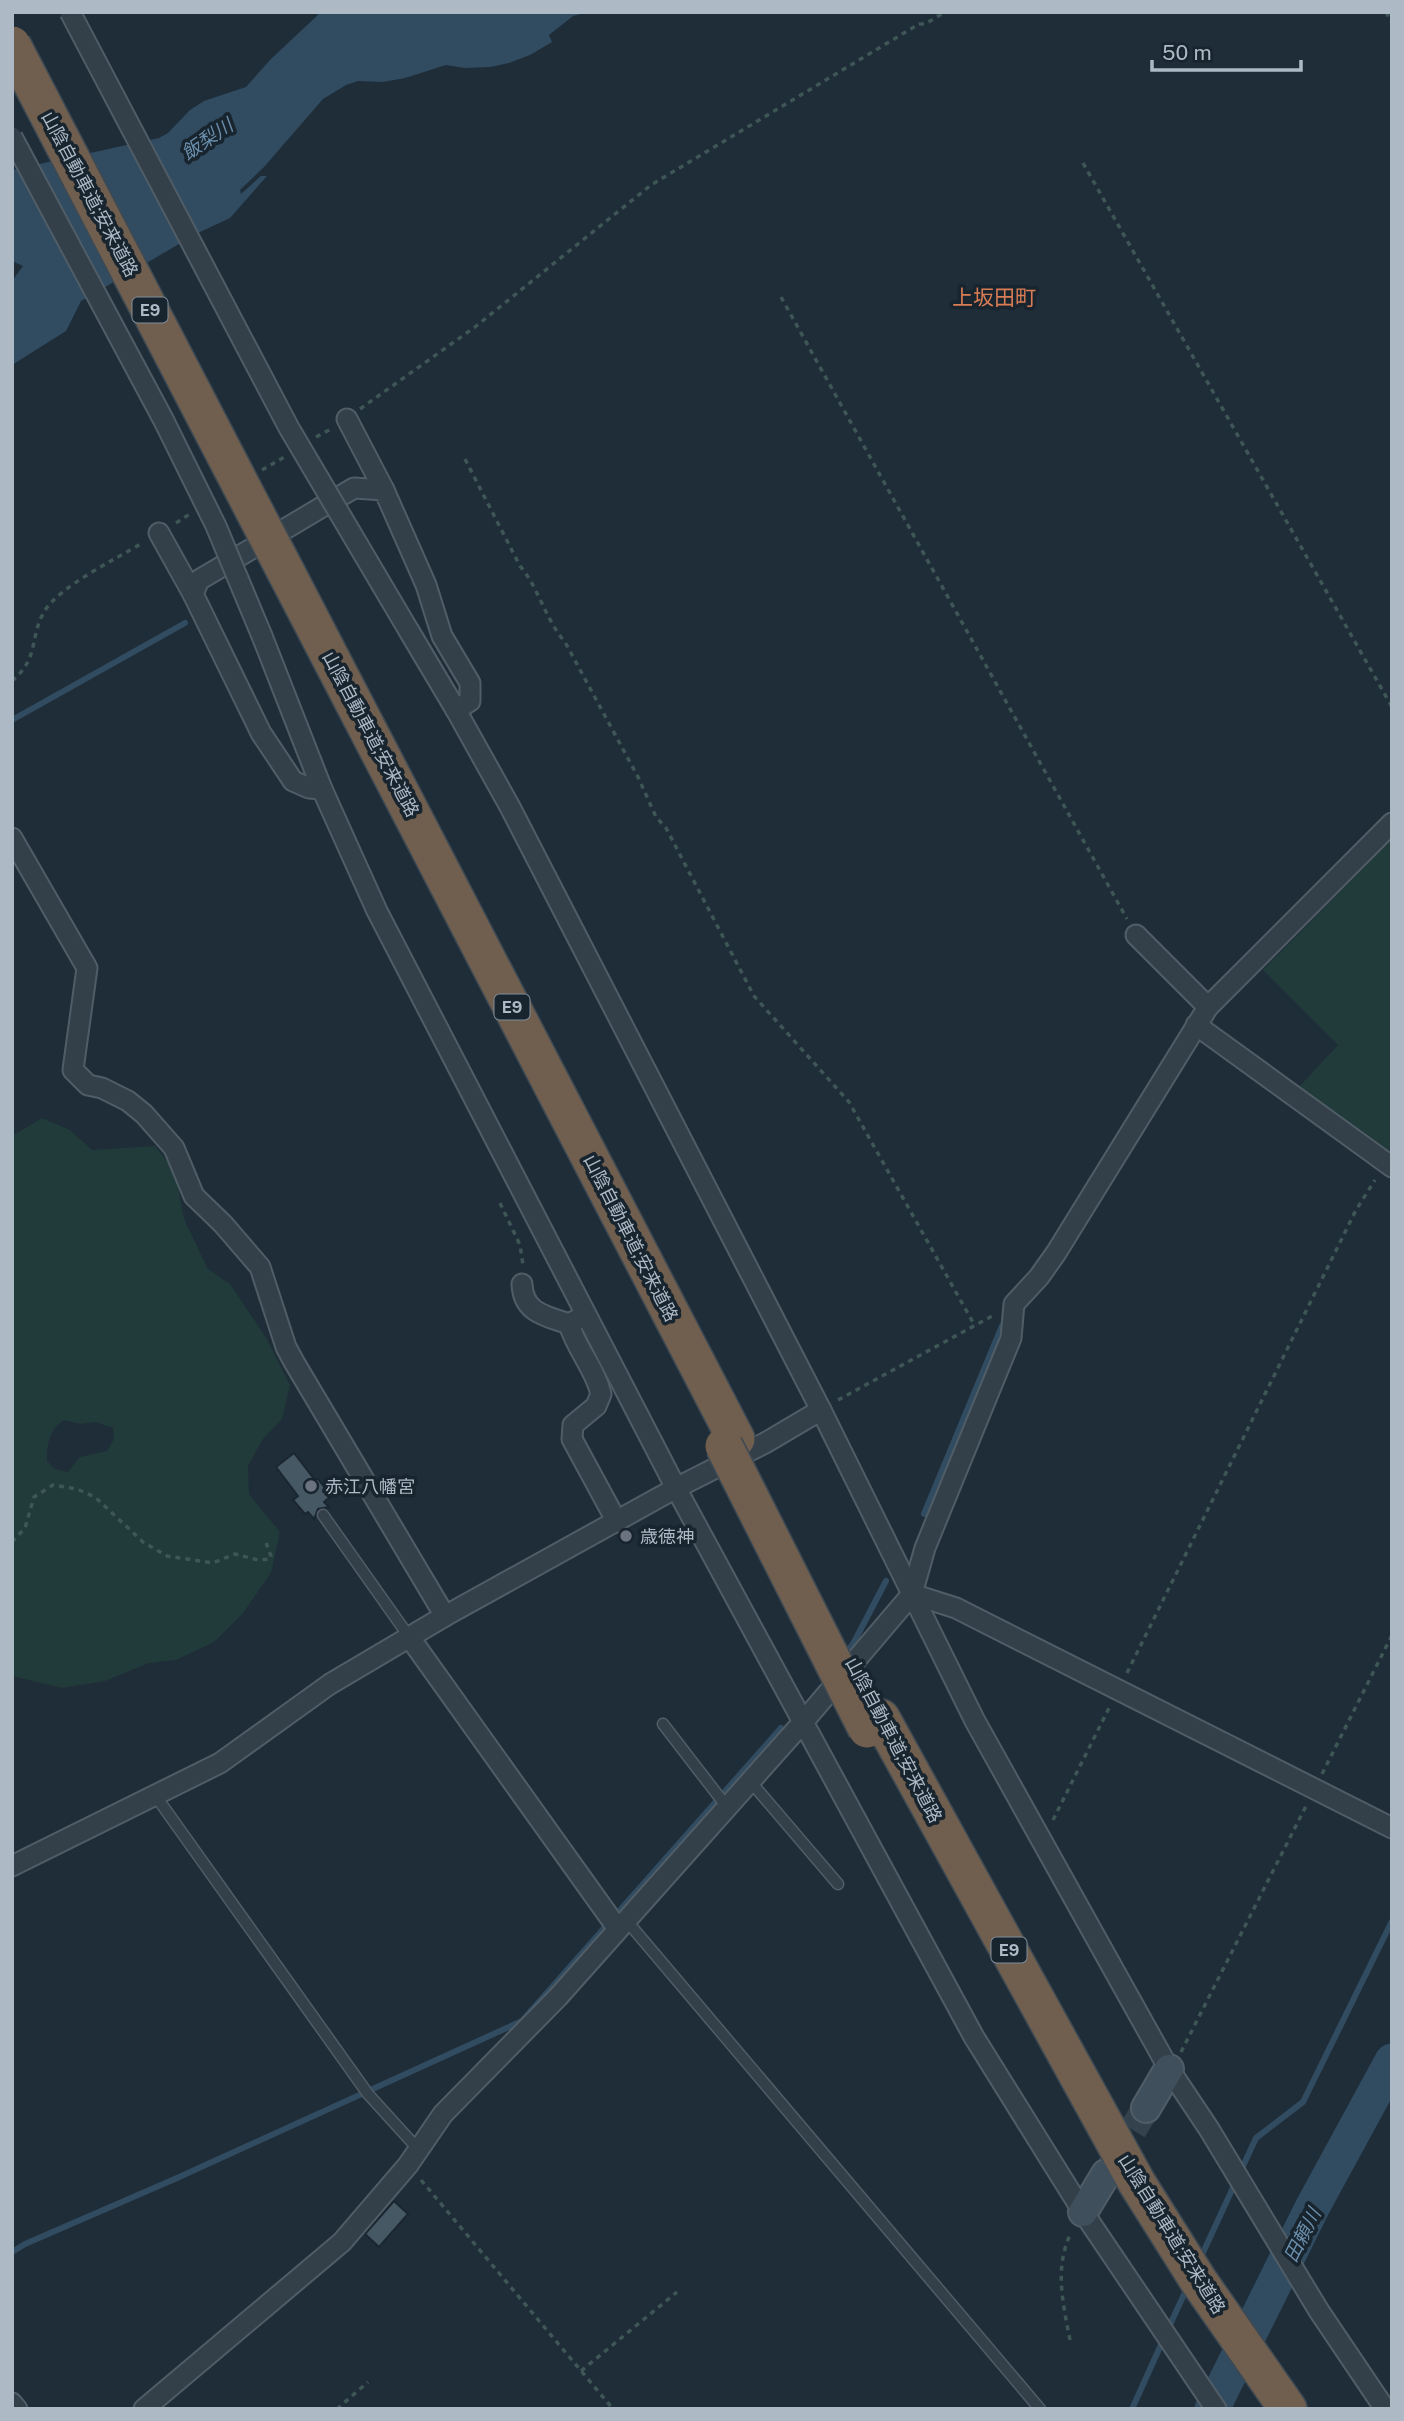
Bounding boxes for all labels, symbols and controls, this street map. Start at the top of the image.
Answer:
scale bar [1152,28,1301,72]
text: 50 m [1162,40,1212,65]
street label: 山陰自動車道;安来道路 [37,108,143,280]
water label: 飯梨川 [177,113,238,164]
district label: 上坂田町 [952,285,1036,310]
road number: E9 [132,298,168,322]
street label: 山陰自動車道;安来道路 [318,648,424,820]
road number: E9 [494,995,530,1020]
street label: 山陰自動車道;安来道路 [580,1151,682,1325]
place label: 赤江八幡宮 [325,1476,415,1497]
marker: 赤江八幡宮 [303,1478,319,1494]
place label: 歳徳神 [640,1526,694,1547]
marker: 歳徳神 [618,1528,634,1544]
street label: 山陰自動車道;安来道路 [841,1654,947,1826]
road number: E9 [992,1938,1026,1962]
street label: 山陰自動車道;安来道路 [1114,2150,1230,2318]
water label: 田頼川 [1279,2203,1326,2265]

